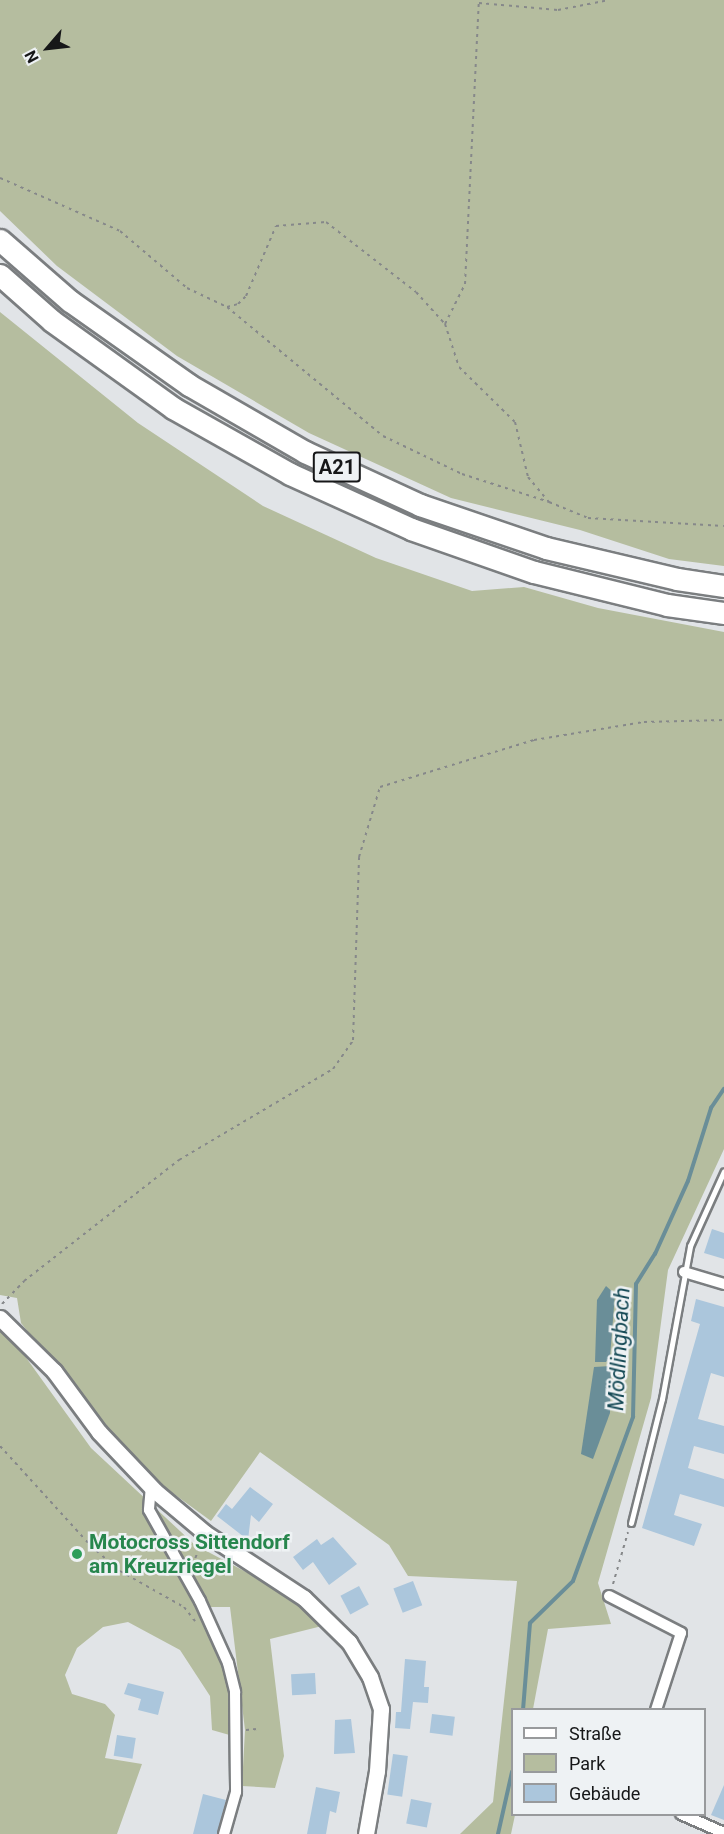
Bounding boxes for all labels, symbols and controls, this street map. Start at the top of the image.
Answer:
north arrow [18,18,78,78]
text: N [21,47,43,66]
road number: A21 [312,450,362,484]
water label: Mödlingbach [603,1287,635,1411]
place label: Motocross Sittendorf am Kreuzriegel [89,1529,290,1579]
marker: Motocross Sittendorf am Kreuzriegel [70,1547,84,1561]
legend [511,1708,706,1816]
text: Straße [569,1723,621,1744]
text: Park [569,1753,605,1774]
text: Gebäude [569,1783,640,1804]

